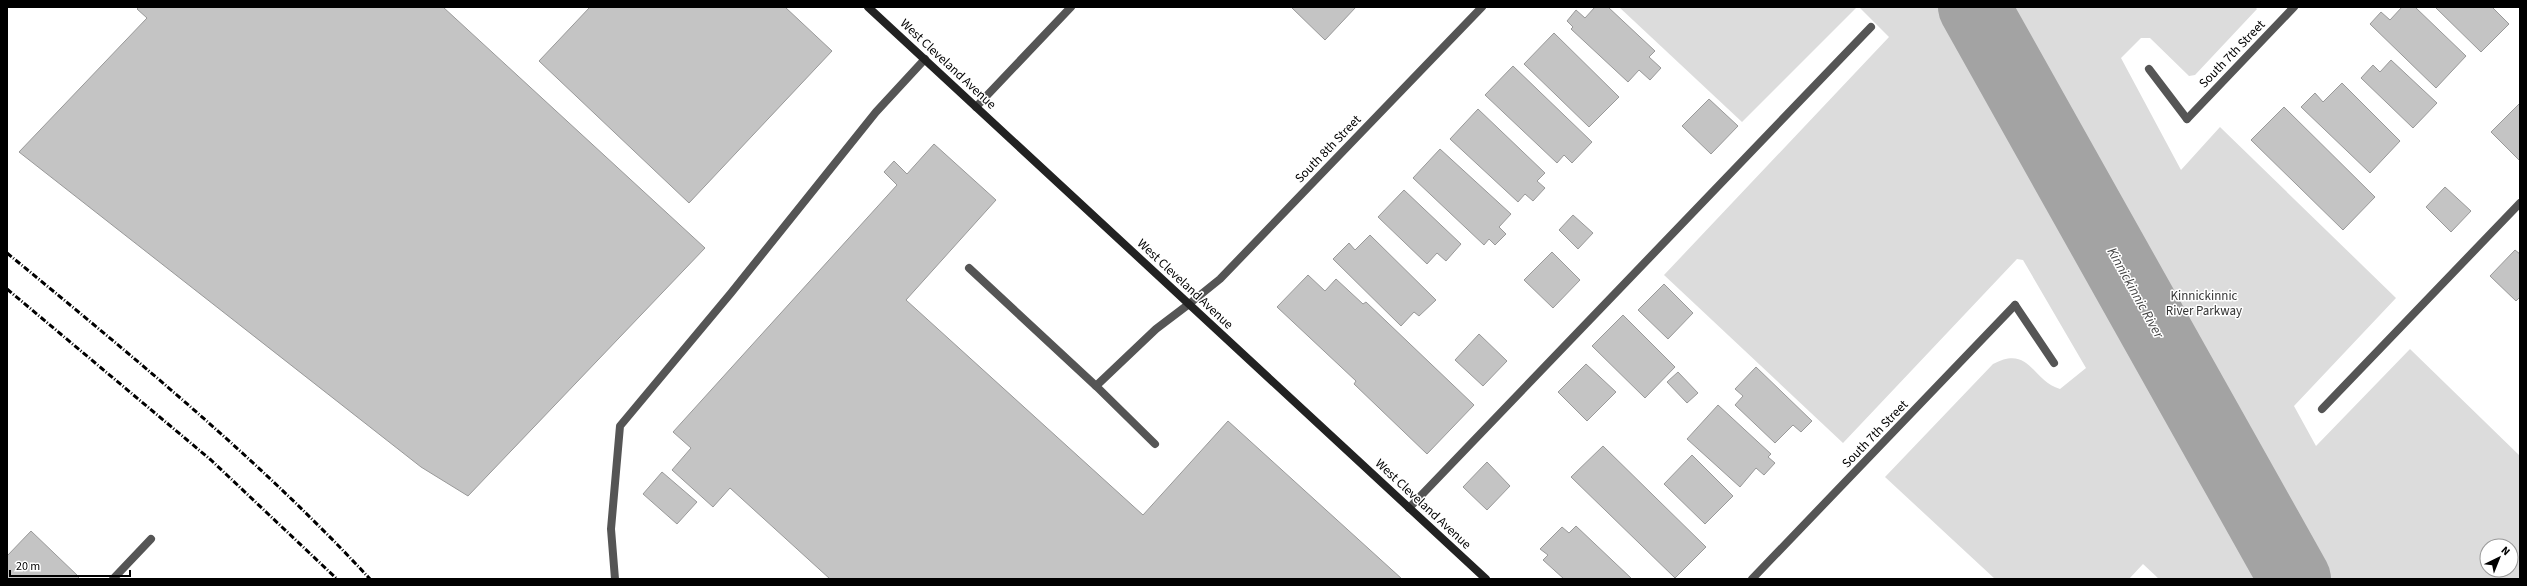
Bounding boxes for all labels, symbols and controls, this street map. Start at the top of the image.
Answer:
street label: West Cleveland Avenue [896,15,1000,113]
street label: South 7th Street [2195,16,2270,92]
street label: South 8th Street [1291,111,1366,187]
street label: West Cleveland Avenue [1133,235,1237,333]
water label: Kinnickinnic River [2102,244,2169,343]
park label: Kinnickinnic River Parkway [2166,287,2242,320]
street label: South 7th Street [1838,396,1913,472]
street label: West Cleveland Avenue [1371,455,1475,553]
north arrow [2479,538,2519,578]
text: N [2498,543,2513,559]
scale bar [10,552,130,578]
text: 20 m [16,558,40,575]

